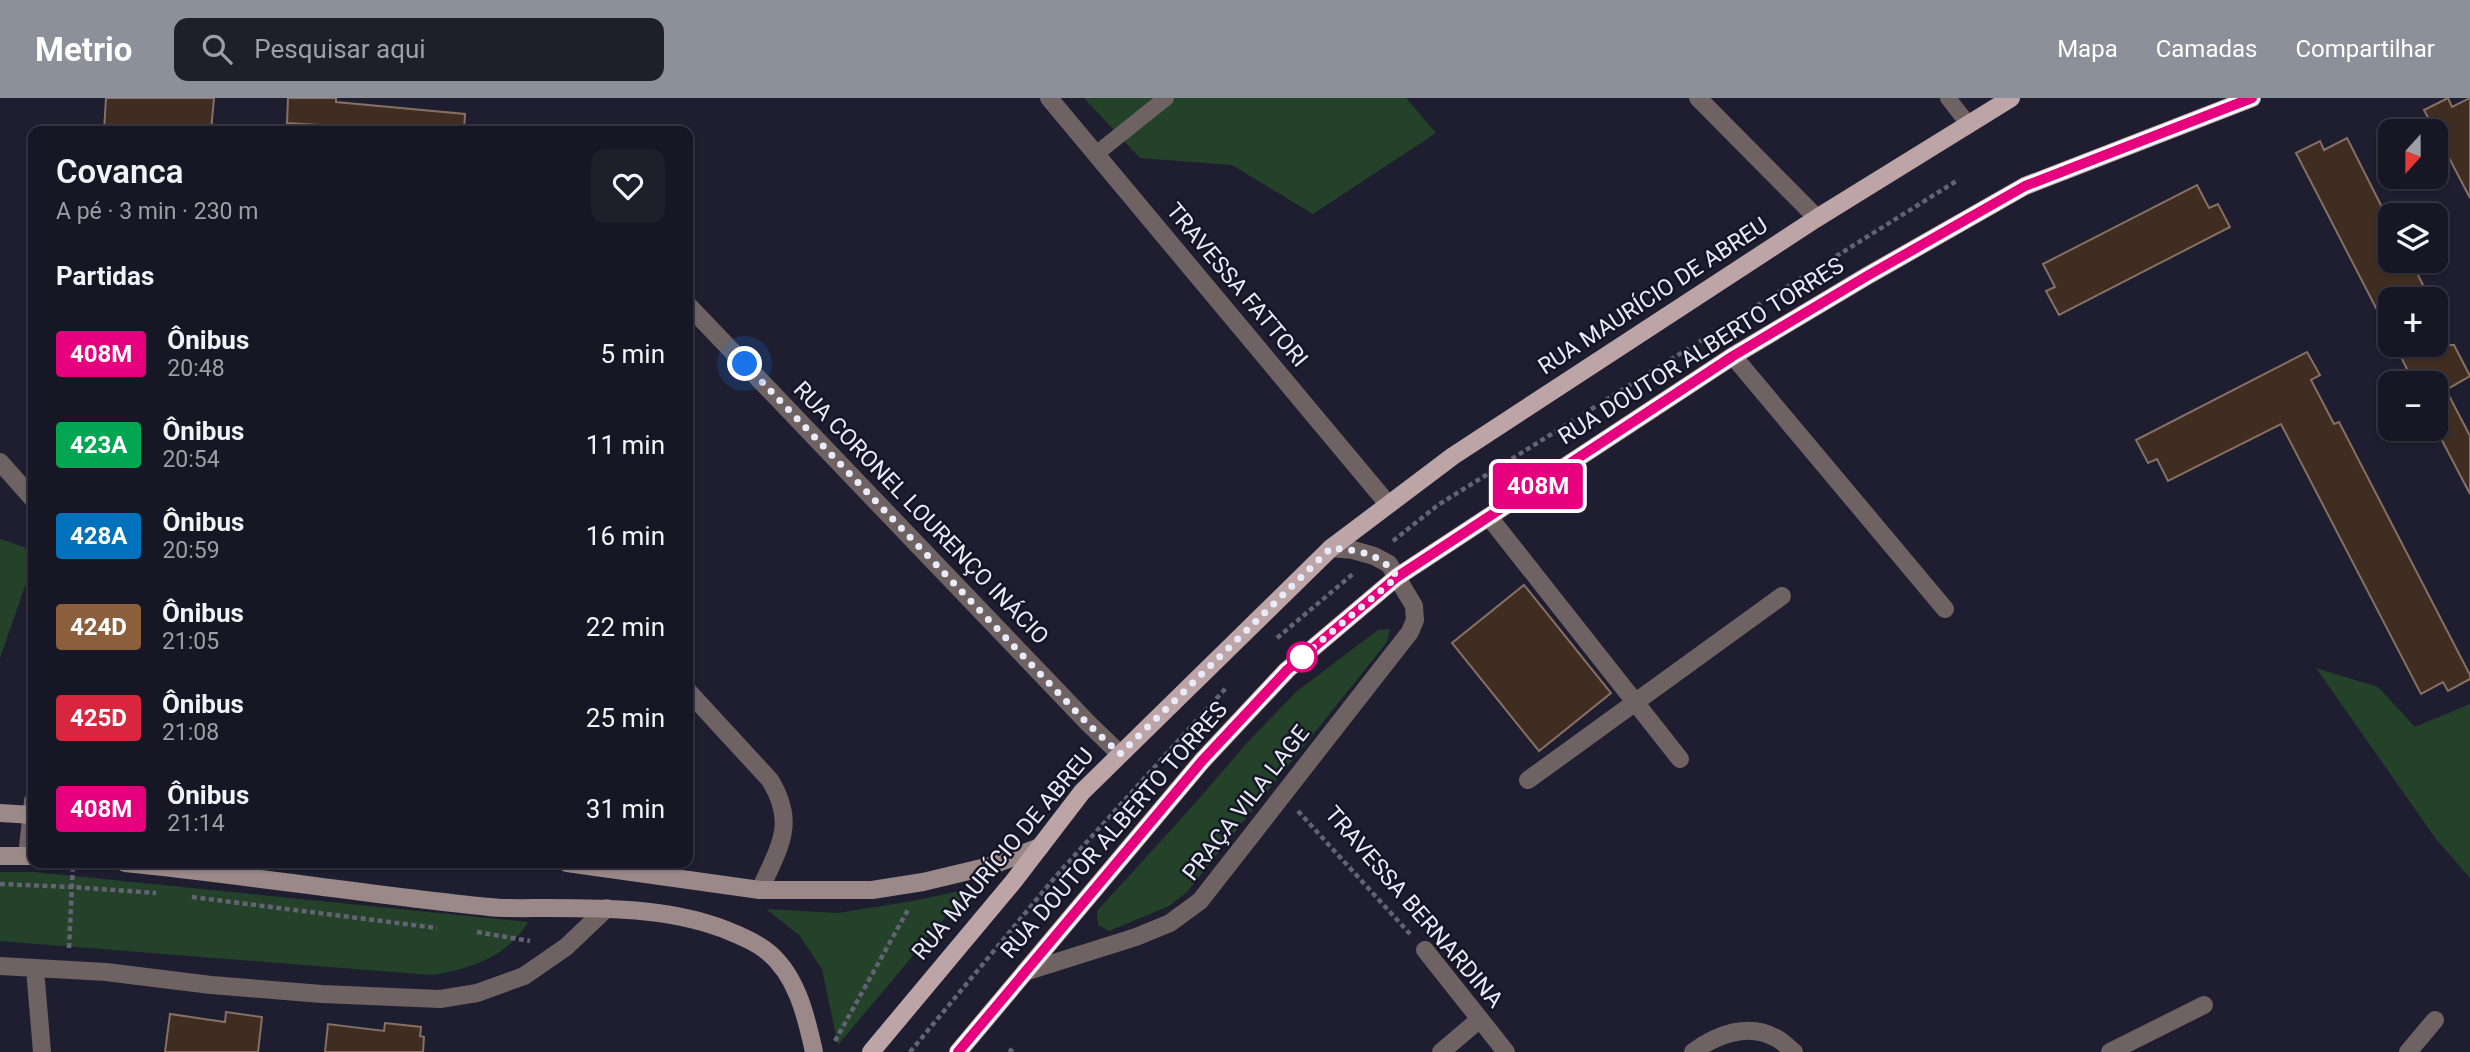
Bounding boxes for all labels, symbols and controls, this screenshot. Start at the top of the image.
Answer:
search box [174,18,664,81]
text: Metrio [35,30,132,69]
icon: search [198,30,236,68]
text: Pesquisar aqui [254,34,426,64]
text: Mapa [2057,35,2118,63]
text: Camadas [2156,35,2257,63]
text: Compartilhar [2295,35,2435,63]
north arrow [2378,119,2448,189]
map controls [2378,119,2448,441]
button: heart [591,149,665,223]
text: Covanca [56,152,183,191]
text: A pé · 3 min · 230 m [56,198,258,225]
street label: TRAVESSA FATTORI [1161,198,1313,372]
button: layers [2378,203,2448,273]
street label: RUA MAURÍCIO DE ABREU [1533,211,1773,380]
street label: RUA DOUTOR ALBERTO TORRES [1553,252,1849,450]
text: Partidas [56,261,154,291]
button: + [2378,287,2448,357]
text: Ônibus [167,325,249,355]
text: 5 min [600,339,665,369]
text: 408M [70,340,132,368]
your location [727,346,762,381]
text: 20:48 [167,355,225,382]
button: − [2378,371,2448,441]
street label: RUA CORONEL LOURENÇO INÁCIO [788,375,1055,650]
text: Ônibus [162,416,244,446]
text: 11 min [586,430,665,460]
text: 423A [70,431,127,459]
text: 20:54 [162,446,220,473]
line badge: 408M [1489,463,1587,509]
text: 408M [1507,472,1569,500]
text: Ônibus [162,507,244,537]
text: 16 min [586,521,665,551]
text: 428A [70,522,127,550]
text: 20:59 [162,537,220,564]
text: Ônibus [162,598,244,628]
text: 22 min [586,612,665,642]
text: 424D [70,613,127,641]
text: 21:05 [162,628,219,655]
unlabelled marker [1287,642,1317,672]
text: Ônibus [162,689,244,719]
street label: RUA DOUTOR ALBERTO TORRES [995,696,1233,964]
text: 25 min [586,703,665,733]
text: 425D [70,704,127,732]
text: 21:08 [162,719,219,746]
street label: PRAÇA VILA LAGE [1177,720,1315,886]
street label: RUA MAURÍCIO DE ABREU [906,742,1100,965]
text: Ônibus [167,780,249,810]
text: 31 min [586,794,665,824]
text: 408M [70,795,132,823]
street label: TRAVESSA BERNARDINA [1319,801,1509,1013]
text: 21:14 [167,810,225,837]

